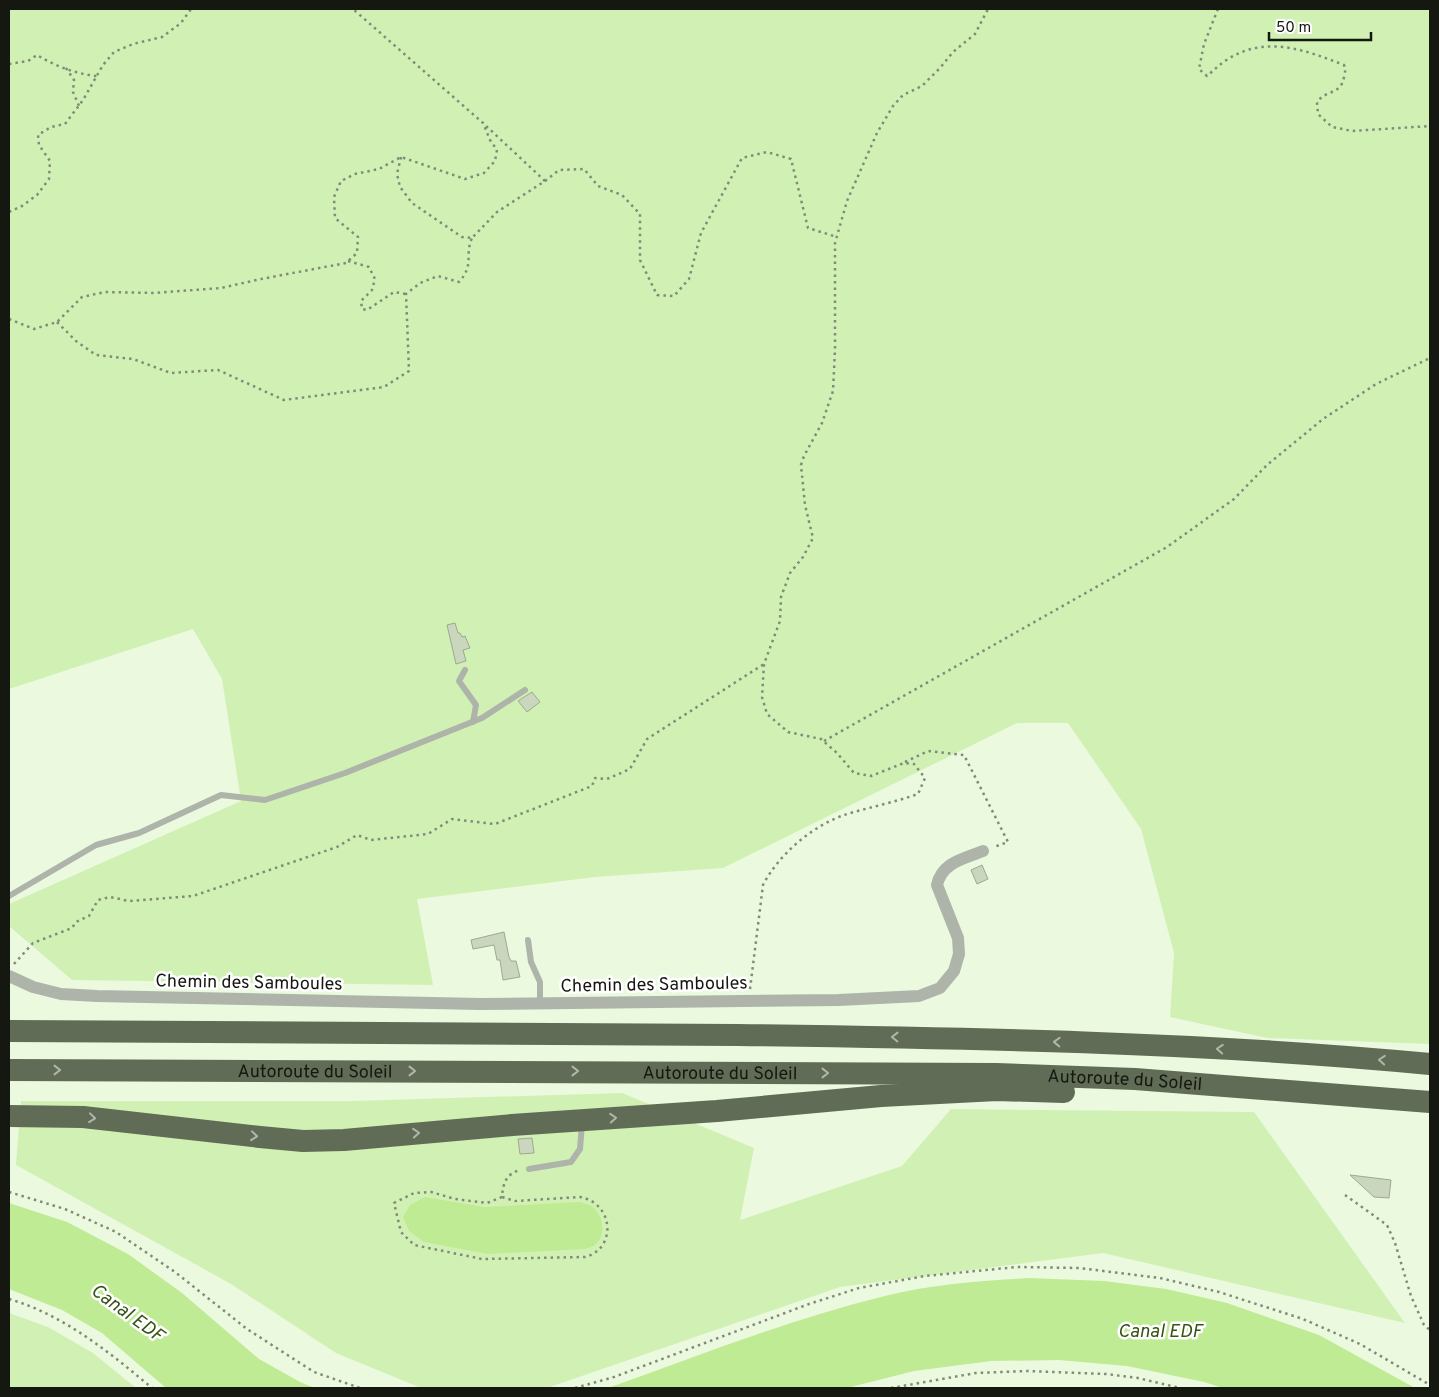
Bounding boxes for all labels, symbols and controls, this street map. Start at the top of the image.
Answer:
scale bar [1269,10,1372,42]
text: 50 m [1276,19,1311,38]
street label: Chemin des Samboules [155,970,343,997]
street label: Chemin des Samboules [560,972,748,999]
one-way arrow [891,1032,899,1043]
one-way arrow [1053,1036,1061,1047]
one-way arrow [1215,1043,1223,1054]
one-way arrow [1377,1054,1385,1065]
street label: Autoroute du Soleil [238,1061,392,1085]
street label: Autoroute du Soleil [642,1063,797,1086]
one-way arrow [54,1065,62,1075]
one-way arrow [409,1066,417,1076]
one-way arrow [572,1066,579,1076]
street label: Autoroute du Soleil [1047,1066,1203,1097]
one-way arrow [822,1068,829,1078]
one-way arrow [89,1112,97,1123]
one-way arrow [609,1113,617,1124]
one-way arrow [412,1128,420,1139]
one-way arrow [250,1130,258,1141]
water label: Canal EDF [86,1279,169,1349]
water label: Canal EDF [1118,1320,1204,1344]

